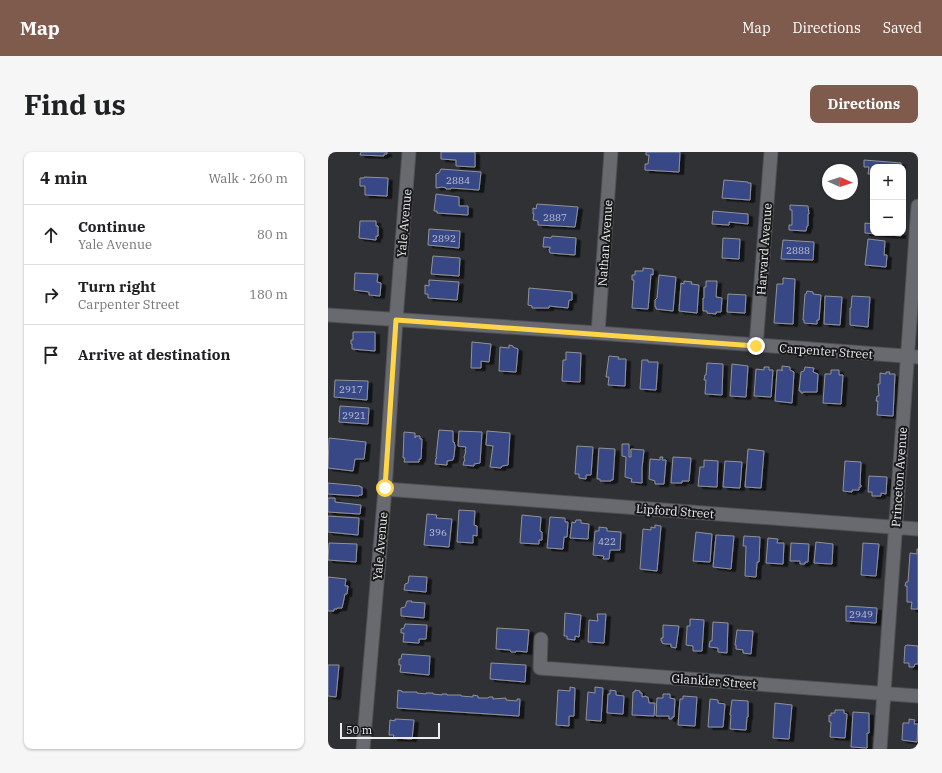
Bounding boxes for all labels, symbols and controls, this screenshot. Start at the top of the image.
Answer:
text: Map [20,16,60,40]
text: Map [742,19,771,37]
text: Directions [793,19,861,37]
text: Saved [883,19,922,37]
button: Directions [810,85,918,123]
text: Find us [24,86,126,123]
north arrow [822,164,858,200]
map controls [870,164,906,236]
button: + [870,164,906,200]
text: 4 min [40,167,88,189]
text: Walk · 260 m [209,170,288,187]
house number: 2884 [446,174,470,187]
street label: Yale Avenue [394,188,414,258]
street label: Nathan Avenue [594,199,616,287]
button: − [870,200,906,236]
street label: Harvard Avenue [753,203,775,295]
house number: 2887 [543,211,567,224]
text: Continue [78,217,145,236]
icon: ahead [40,224,62,246]
text: 80 m [257,226,288,243]
house number: 2892 [432,232,456,245]
text: Yale Avenue [78,236,152,253]
house number: 2888 [786,244,810,257]
text: Turn right [78,277,156,296]
icon: right [40,284,62,306]
text: 180 m [249,286,288,303]
text: Carpenter Street [78,296,179,313]
route end [747,337,765,355]
street label: Carpenter Street [779,340,873,362]
icon: arrive [40,344,62,366]
text: Arrive at destination [78,345,230,364]
house number: 2917 [339,383,363,396]
house number: 2921 [342,409,366,422]
street label: Princeton Avenue [888,426,910,528]
route start [376,479,394,497]
street label: Lipford Street [635,501,715,521]
street label: Yale Avenue [370,511,390,581]
house number: 396 [429,526,447,539]
house number: 422 [598,535,616,548]
house number: 2949 [849,608,873,621]
street label: Glankler Street [671,671,757,691]
scale bar [340,721,440,740]
text: 50 m [346,723,372,737]

